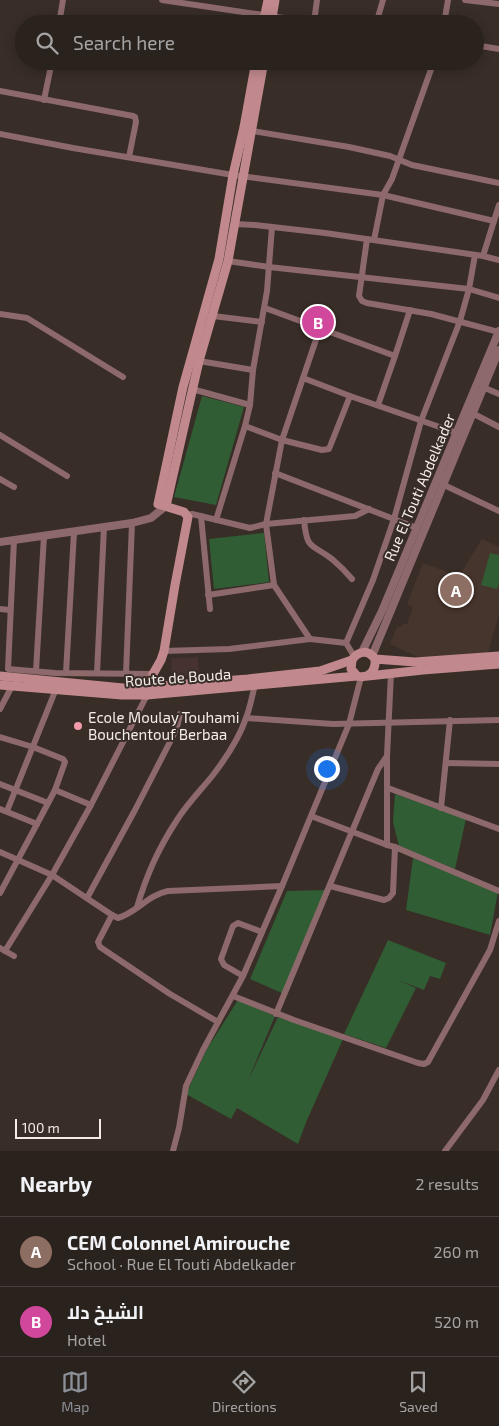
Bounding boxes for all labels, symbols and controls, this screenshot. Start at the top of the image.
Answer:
search box [15,15,484,70]
icon: search [33,29,61,57]
text: Search here [73,31,175,54]
pin: B [302,303,334,341]
street label: Rue El Touti Abdelkader [380,410,458,564]
pin: A [440,571,472,609]
street label: Route de Bouda [124,664,232,690]
place label: Ecole Moulay Touhami Bouchentouf Berbaa [88,708,239,743]
marker: Ecole Moulay Touhami Bouchentouf Berbaa [72,720,84,732]
your location [314,756,340,782]
scale bar [15,1116,101,1139]
text: 100 m [22,1119,60,1136]
text: Nearby [20,1171,92,1196]
text: 2 results [416,1174,479,1193]
text: CEM Colonnel Amirouche [67,1231,290,1254]
text: A [31,1242,41,1261]
text: 260 m [434,1242,479,1261]
text: School · Rue El Touti Abdelkader [67,1254,296,1273]
text: الشيخ دلا [67,1300,144,1323]
text: B [31,1312,41,1331]
text: 520 m [434,1312,479,1331]
text: Hotel [67,1330,106,1349]
tab: Map [61,1368,89,1415]
tab: Directions [212,1368,277,1415]
tab: Saved [399,1368,438,1415]

